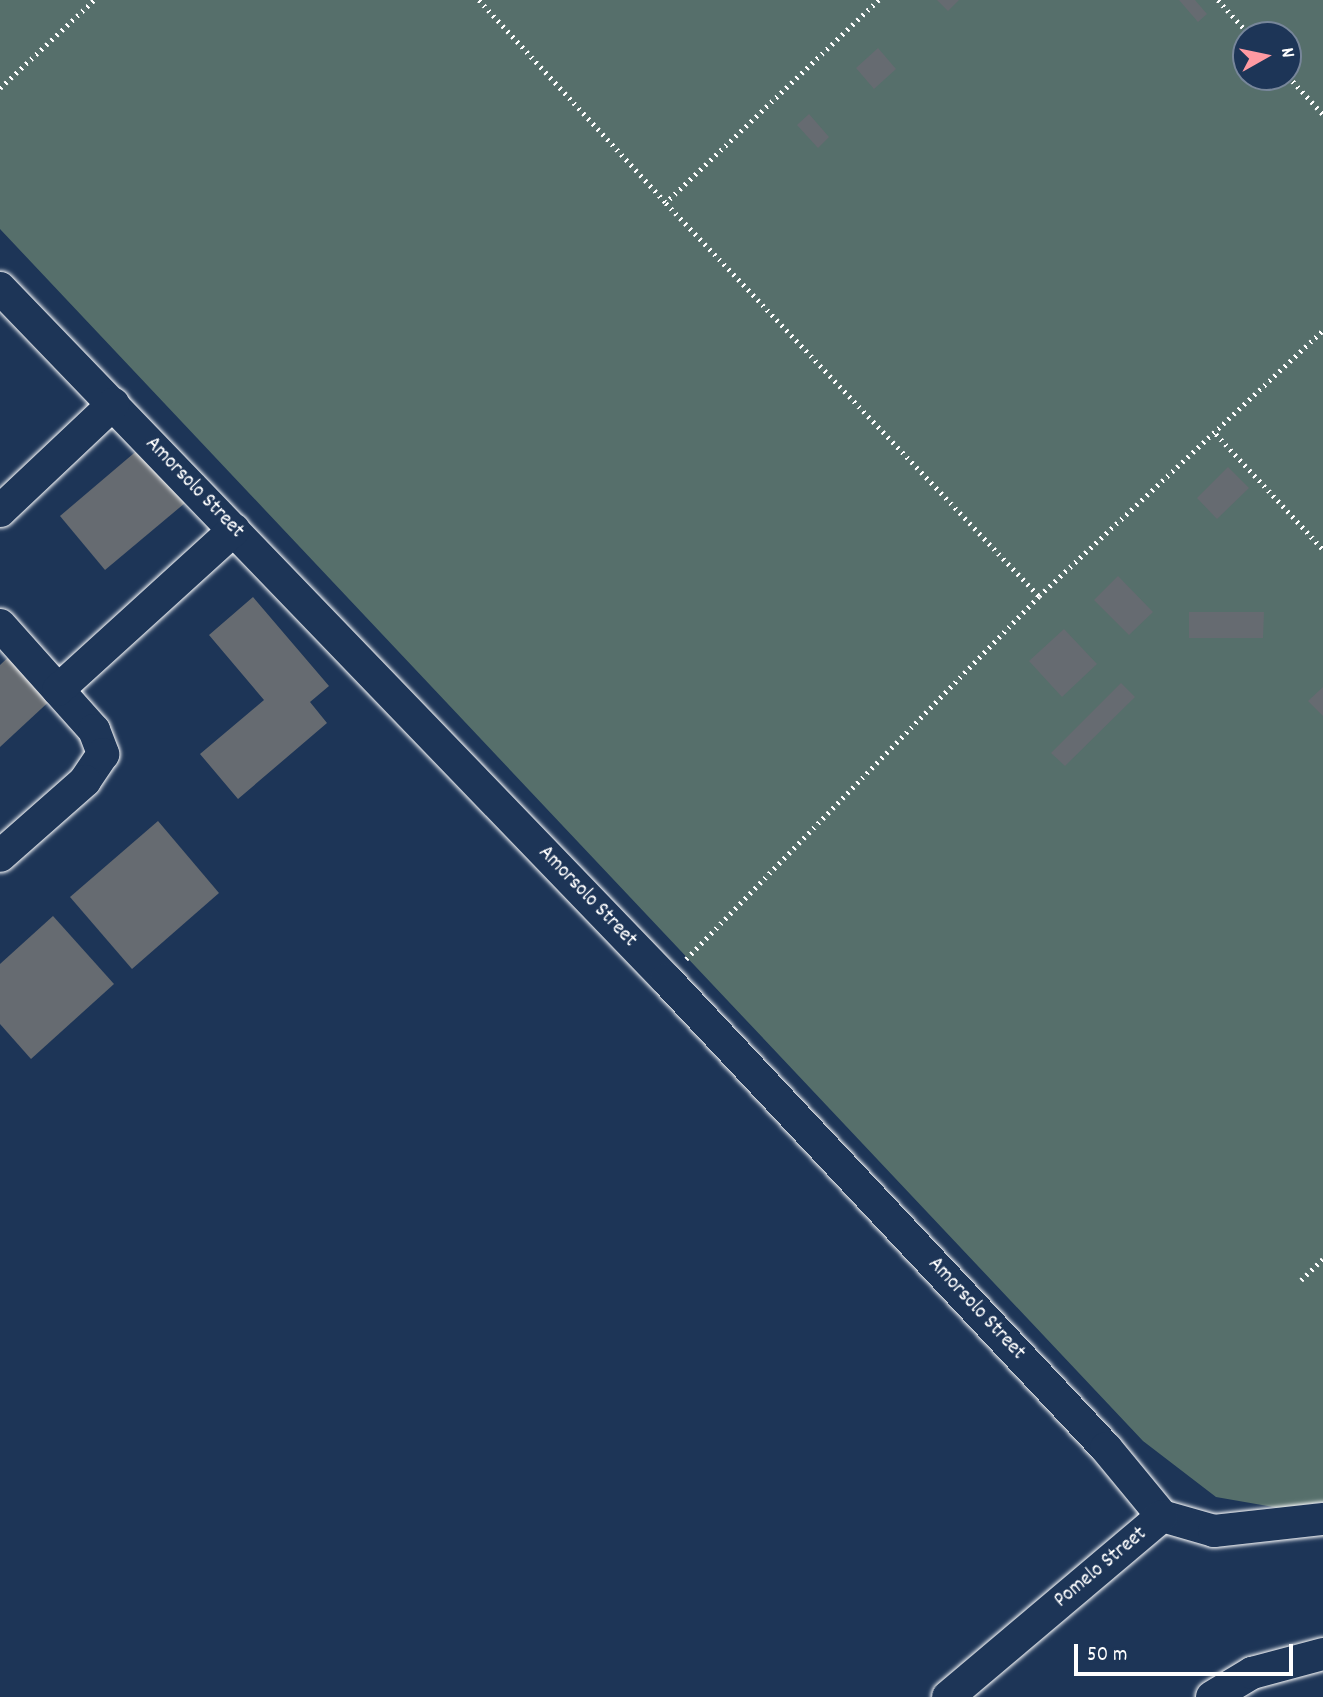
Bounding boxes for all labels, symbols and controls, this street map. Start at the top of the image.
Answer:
north arrow [1232,21,1302,91]
text: N [1272,46,1300,60]
street label: Amorsolo Street [139,432,249,544]
street label: Amorsolo Street [532,841,642,953]
street label: Amorsolo Street [922,1252,1030,1366]
street label: Pomelo Street [1050,1522,1152,1614]
scale bar [1078,1630,1297,1674]
text: 50 m [1087,1641,1127,1671]

